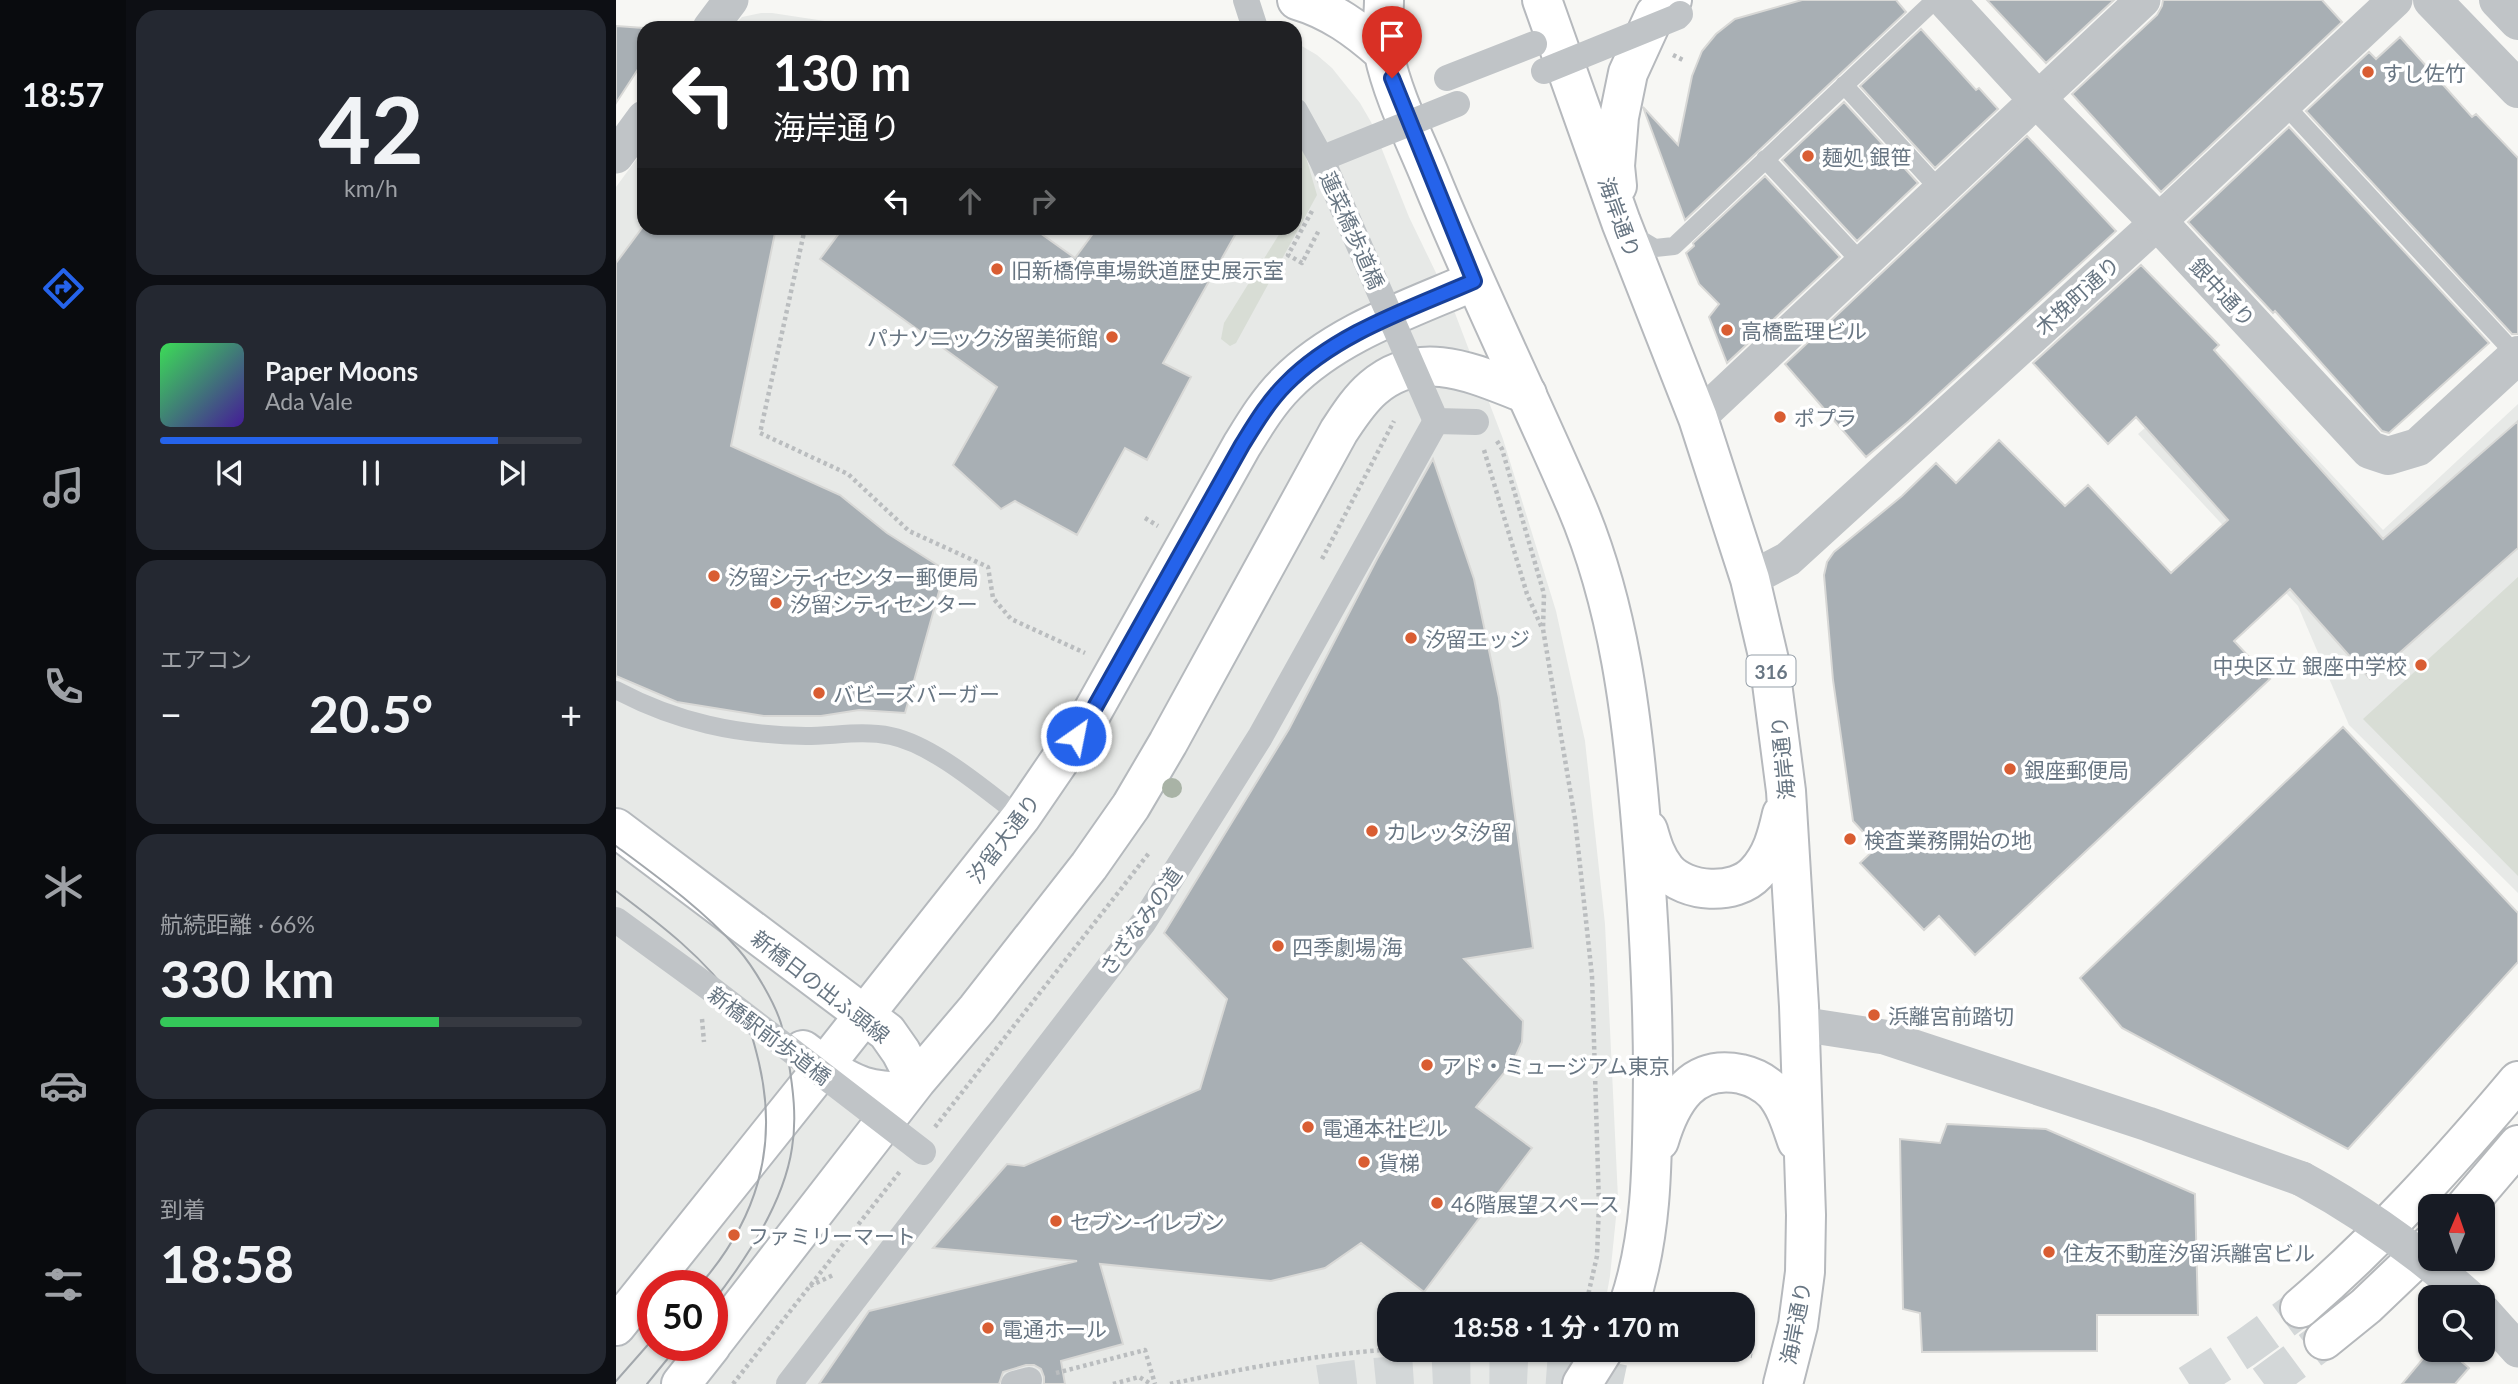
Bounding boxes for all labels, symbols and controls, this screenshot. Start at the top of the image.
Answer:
pin [1362,6,1422,78]
icon: arrive [1373,17,1411,55]
text: 130 m [773,43,911,101]
icon: left [658,49,749,140]
place label: すし佐竹 [2382,60,2466,85]
marker: すし佐竹 [2360,64,2376,80]
text: 42 [318,74,424,183]
text: 18:57 [22,75,104,114]
text: 海岸通り [773,107,901,146]
place label: 麺処 銀笹 [1822,144,1911,169]
marker: 麺処 銀笹 [1800,148,1816,164]
street label: 蓮菜橋歩道橋 [1316,167,1390,293]
street label: 海岸通り [1594,173,1646,261]
text: km/h [344,174,398,202]
icon: left [878,182,916,220]
icon: ahead [951,182,989,220]
icon: right [1024,182,1062,220]
street label: 木挽町通り [2030,251,2124,339]
street label: 銀中通り [2185,253,2261,331]
place label: 旧新橋停車場鉄道歴史展示室 [1011,257,1284,282]
marker: 旧新橋停車場鉄道歴史展示室 [989,261,1005,277]
icon: directions [39,264,88,313]
place label: 高橋監理ビル [1741,318,1867,343]
marker: 高橋監理ビル [1719,322,1735,338]
place label: パナソニック汐留美術館 [867,325,1098,350]
marker: パナソニック汐留美術館 [1104,329,1120,345]
text: Paper Moons [265,355,418,387]
text: Ada Vale [265,387,353,415]
place label: ポプラ [1794,405,1857,430]
marker: ポプラ [1772,409,1788,425]
icon: previous [211,454,249,492]
icon: pause [352,454,390,492]
icon: next [493,454,531,492]
icon: music [39,463,88,512]
place label: 汐留シティセンター郵便局 [728,564,979,589]
marker: 汐留シティセンター郵便局 [706,568,722,584]
place label: 汐留シティセンター [790,591,978,616]
marker: 汐留シティセンター [768,595,784,611]
place label: 汐留エッジ [1425,626,1530,651]
marker: 汐留エッジ [1403,630,1419,646]
text: エアコン [160,645,252,673]
place label: 中央区立 銀座中学校 [2213,653,2407,678]
road number: 316 [1746,656,1796,686]
marker: 中央区立 銀座中学校 [2413,657,2429,673]
icon: phone [39,662,88,711]
place label: バビーズバーガー [833,681,1000,706]
text: 20.5° [309,682,433,744]
marker: バビーズバーガー [811,685,827,701]
text: − [160,691,182,737]
text: + [560,691,582,737]
position arrow [1039,699,1113,773]
street label: 海岸通り [1765,715,1799,801]
place label: 銀座郵便局 [2024,757,2129,782]
marker: 銀座郵便局 [2002,761,2018,777]
street label: 汐留大通り [961,789,1045,887]
place label: カレッタ汐留 [1386,819,1512,844]
marker: カレッタ汐留 [1364,823,1380,839]
place label: 検査業務開始の地 [1864,827,2032,852]
marker: 検査業務開始の地 [1842,831,1858,847]
icon: climate [39,862,88,911]
street label: さざなみの道 [1094,862,1186,980]
text: 航続距離 · 66% [160,910,315,938]
street label: 新橋日の出ふ頭線 [747,924,895,1048]
place label: 四季劇場 海 [1292,934,1402,959]
marker: 四季劇場 海 [1270,938,1286,954]
text: 330 km [160,947,334,1009]
street label: 新橋駅前歩道橋 [704,981,836,1089]
place label: 浜離宮前踏切 [1888,1003,2014,1028]
marker: 浜離宮前踏切 [1866,1007,1882,1023]
place label: アド・ミュージアム東京 [1441,1053,1670,1078]
marker: アド・ミュージアム東京 [1419,1057,1435,1073]
icon: car [39,1061,88,1110]
place label: 電通本社ビル [1322,1115,1448,1140]
marker: 電通本社ビル [1300,1119,1316,1135]
place label: 貨梯 [1378,1150,1420,1175]
marker: 貨梯 [1356,1154,1372,1170]
place label: 46階展望スペース [1451,1191,1620,1216]
north arrow [2418,1194,2496,1270]
map controls [2418,1194,2495,1362]
text: 到着 [160,1195,206,1223]
marker: 46階展望スペース [1429,1195,1445,1211]
place label: セブン-イレブン [1070,1209,1225,1234]
marker: セブン-イレブン [1048,1213,1064,1229]
place label: ファミリーマート [748,1223,916,1248]
marker: ファミリーマート [726,1227,742,1243]
text: 18:58 [160,1232,294,1294]
place label: 住友不動産汐留浜離宮ビル [2063,1240,2315,1265]
marker: 住友不動産汐留浜離宮ビル [2041,1244,2057,1260]
icon: filters [39,1260,88,1309]
speed limit sign: 50 [637,1270,728,1361]
street label: 海岸通り [1775,1279,1815,1367]
button: search [2418,1285,2495,1362]
text: 18:58 · 1 分 · 170 m [1452,1311,1680,1343]
place label: 電通ホール [1002,1316,1107,1341]
marker: 電通ホール [980,1320,996,1336]

